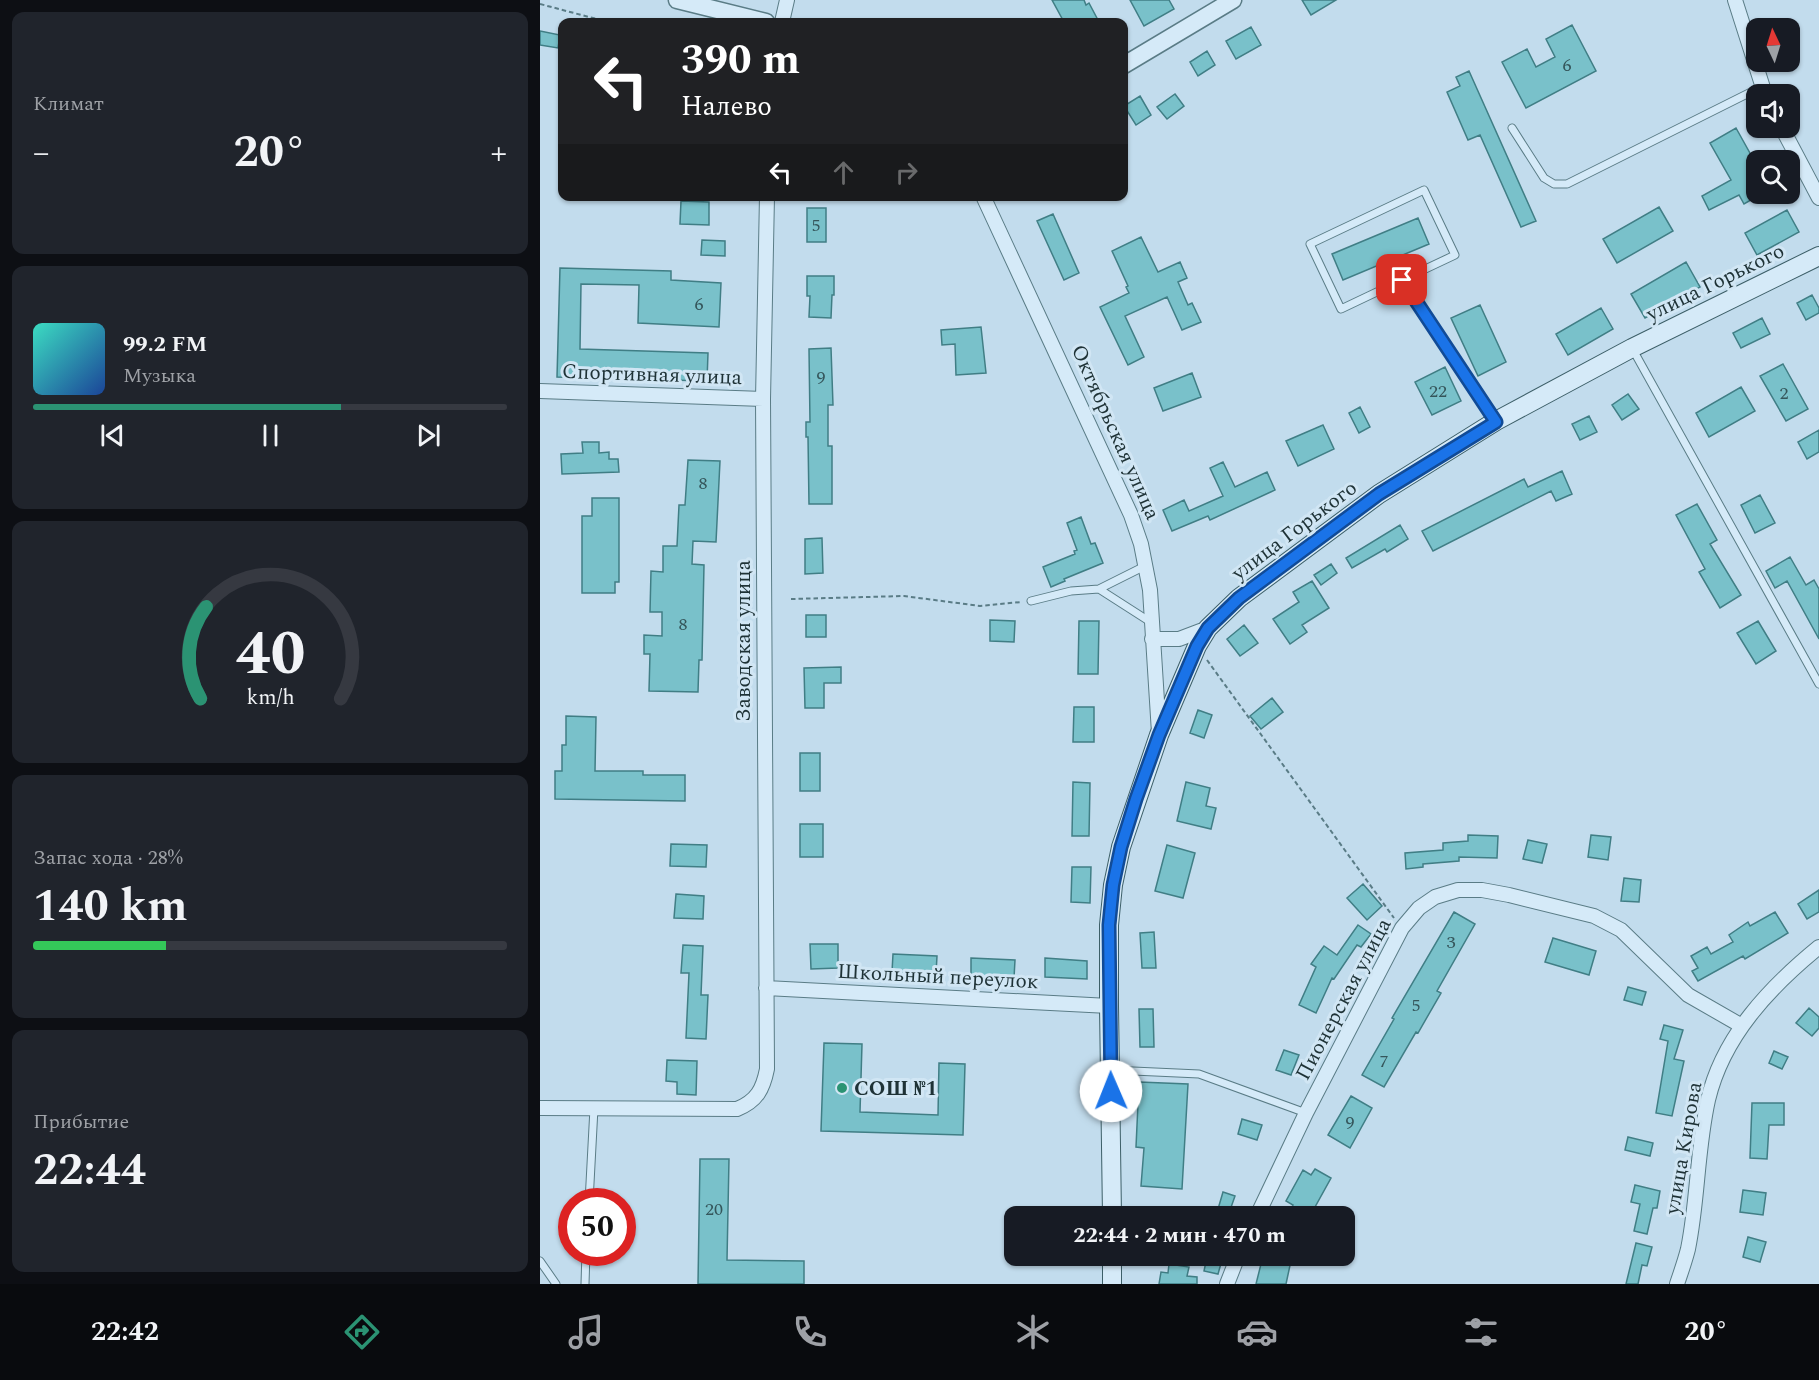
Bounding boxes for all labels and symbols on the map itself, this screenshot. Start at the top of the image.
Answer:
north arrow [1746,18,1800,72]
house number: 6 [1563,52,1572,79]
house number: 5 [812,212,821,239]
street label: улица Горького [1640,236,1790,331]
pin [1376,254,1427,305]
house number: 6 [695,291,704,318]
street label: Октябрьская улица [1062,340,1168,526]
street label: Спортивная улица [561,356,743,394]
house number: 9 [817,364,826,391]
house number: 22 [1429,378,1447,405]
house number: 2 [1780,380,1789,407]
house number: 8 [699,470,708,497]
street label: улица Горького [1224,473,1364,589]
street label: Заводская улица [728,559,760,722]
house number: 8 [679,611,688,638]
street label: Пионерская улица [1288,912,1401,1086]
house number: 3 [1447,929,1456,956]
street label: Школьный переулок [837,956,1040,998]
house number: 5 [1412,992,1421,1019]
house number: 7 [1380,1048,1389,1075]
position arrow [1079,1059,1143,1123]
place label: СОШ №1 [854,1073,937,1105]
street label: улица Кирова [1656,1079,1712,1218]
marker: СОШ №1 [835,1081,849,1095]
house number: 9 [1346,1109,1355,1136]
speed limit sign: 50 [558,1188,636,1266]
house number: 20 [705,1196,723,1223]

